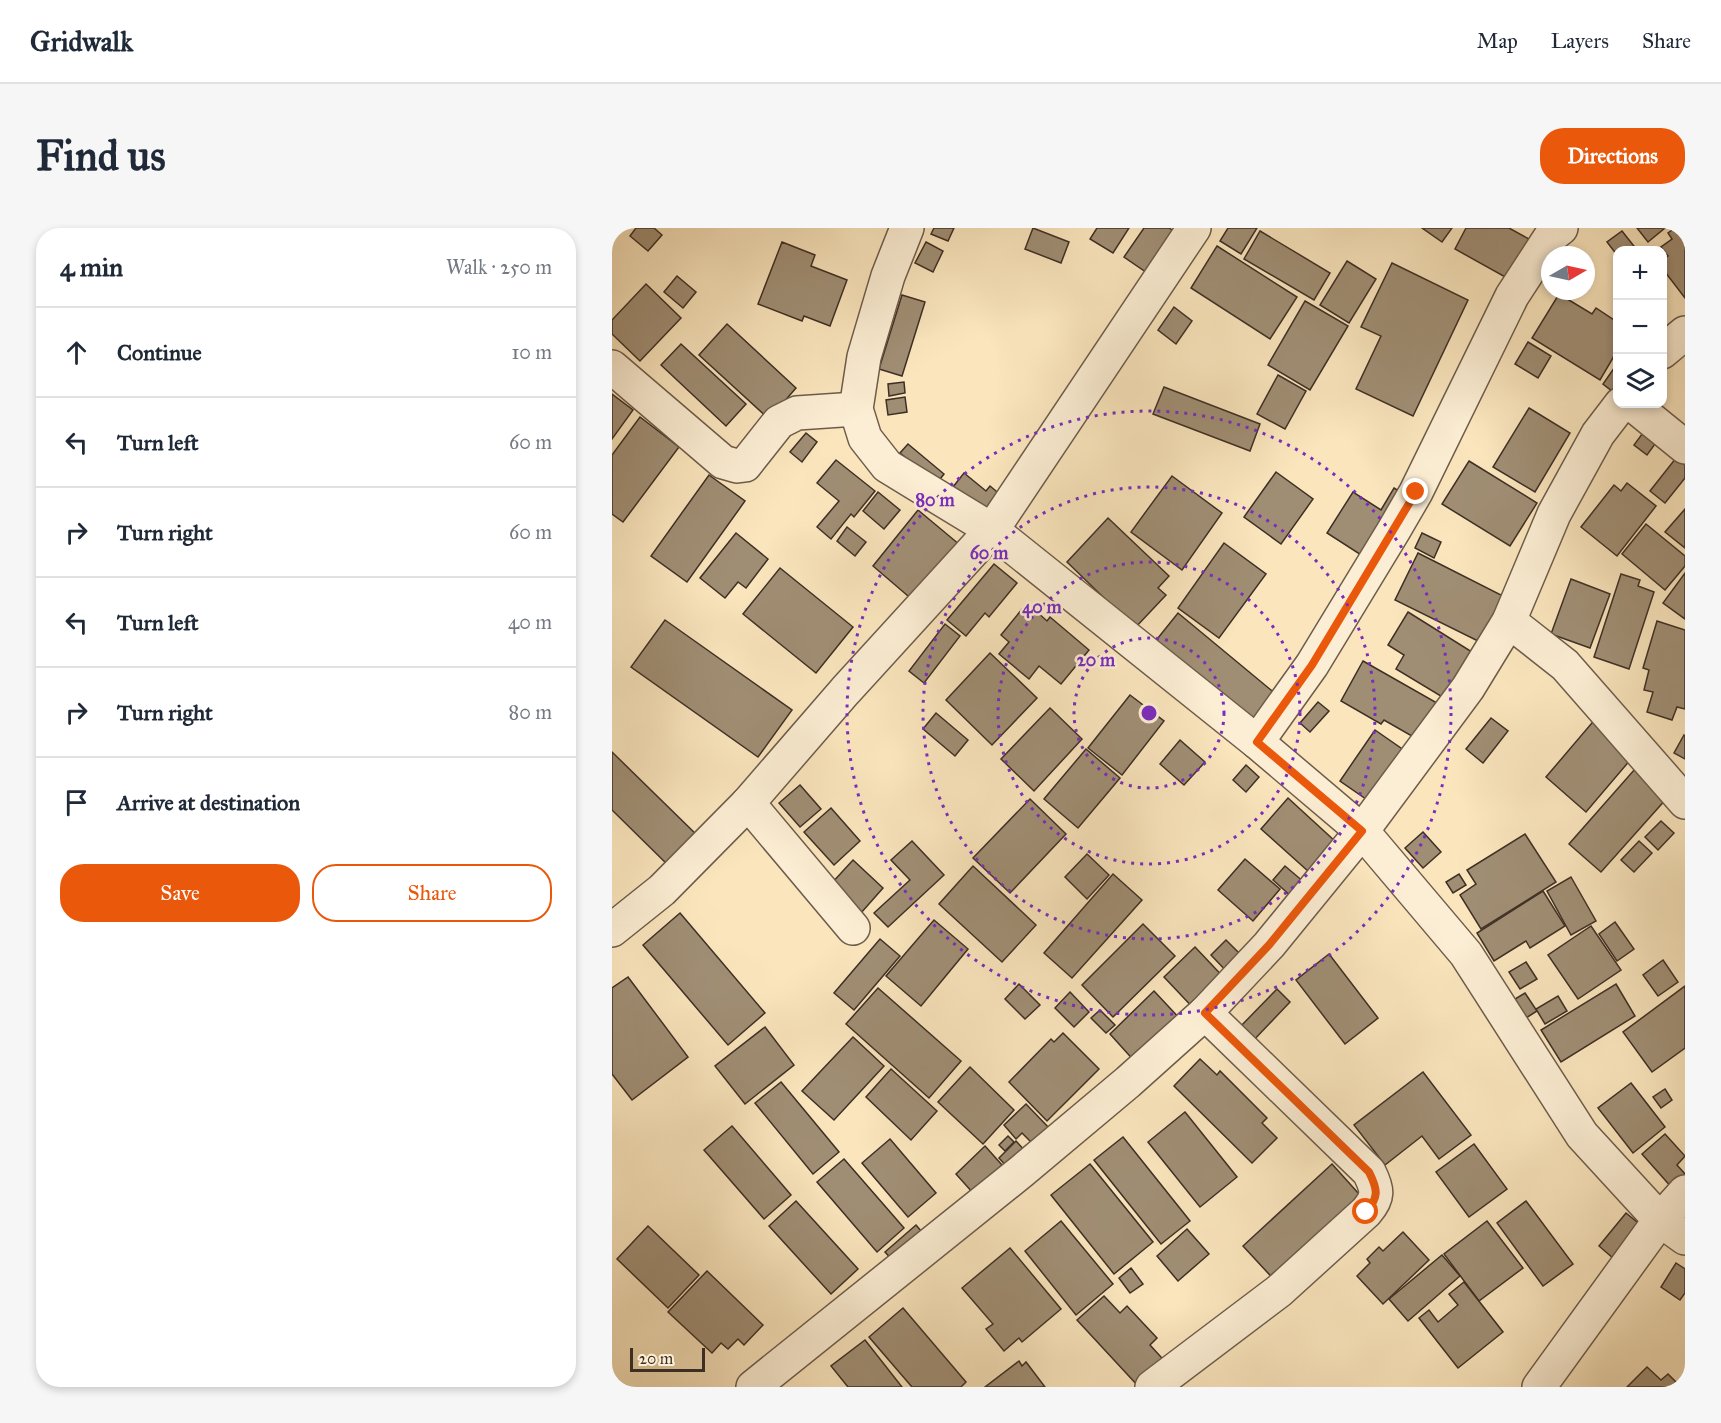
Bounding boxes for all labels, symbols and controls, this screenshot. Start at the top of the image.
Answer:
text: Gridwalk [30,24,133,59]
text: Map [1477,28,1518,54]
text: Layers [1551,28,1609,54]
text: Share [1642,28,1691,54]
button: Directions [1540,128,1685,184]
text: Find us [36,130,166,182]
north arrow [1541,246,1595,300]
map controls [1613,246,1667,408]
button: + [1613,246,1667,300]
text: 4 min [60,251,123,283]
text: Walk · 250 m [446,255,552,279]
button: − [1613,300,1667,354]
icon: ahead [60,336,93,369]
text: Continue [117,339,202,366]
text: 10 m [511,340,552,364]
button: layers [1613,354,1667,408]
icon: left [60,426,93,459]
text: Turn left [117,429,199,456]
text: 60 m [509,430,552,454]
route end [1402,478,1428,504]
text: 80 m [915,489,955,511]
icon: right [60,516,93,549]
text: Turn right [117,519,213,546]
text: 60 m [509,520,552,544]
text: 60 m [970,542,1009,564]
text: 40 m [1022,596,1063,619]
icon: left [60,606,93,639]
text: Turn left [117,609,199,636]
text: 40 m [508,610,552,634]
text: 20 m [1077,649,1116,671]
icon: right [60,696,93,729]
text: Turn right [117,699,213,726]
text: 80 m [509,700,552,724]
centre of rings [1139,703,1159,723]
icon: arrive [60,786,93,819]
text: Arrive at destination [117,789,300,816]
button: Save [60,864,300,922]
button: Share [312,864,552,922]
route start [1352,1198,1378,1224]
scale bar [630,1345,705,1372]
text: 20 m [639,1349,673,1368]

